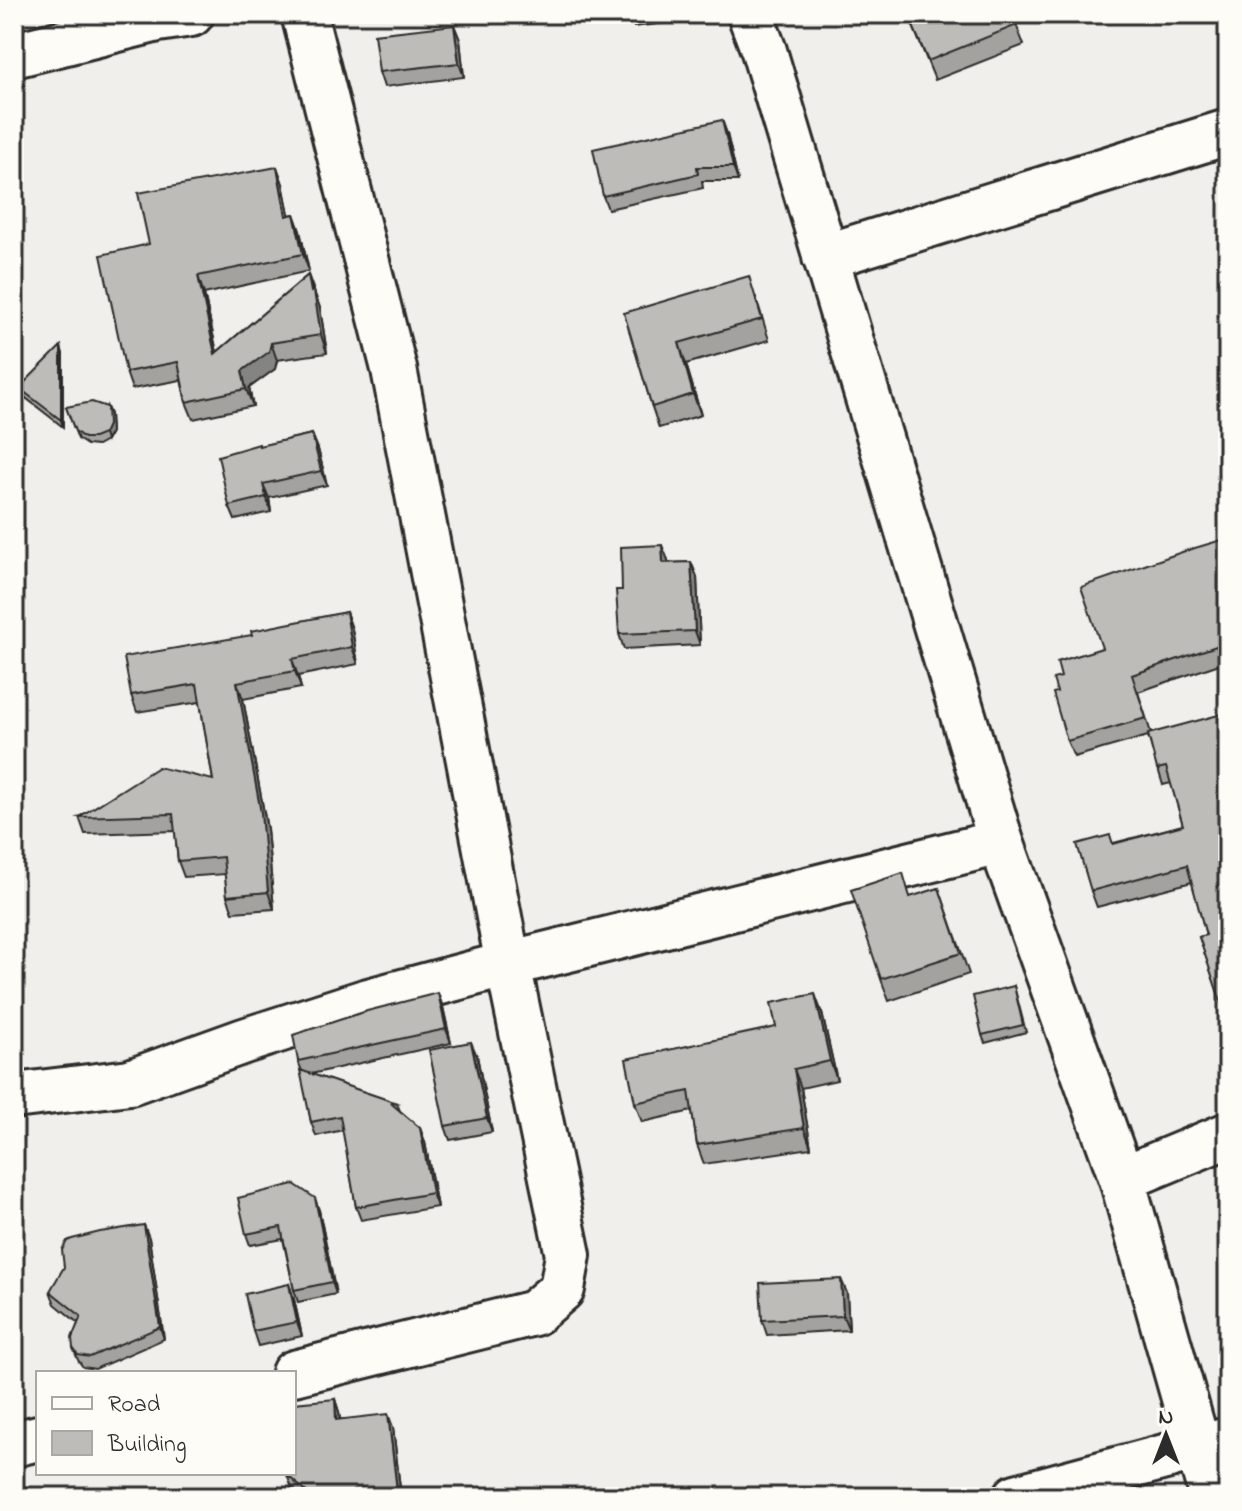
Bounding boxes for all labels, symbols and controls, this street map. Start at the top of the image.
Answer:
legend [36,1371,296,1475]
text: Road [108,1388,161,1423]
north arrow [1126,1395,1206,1475]
text: N [1159,1402,1173,1434]
text: Building [107,1428,187,1463]

